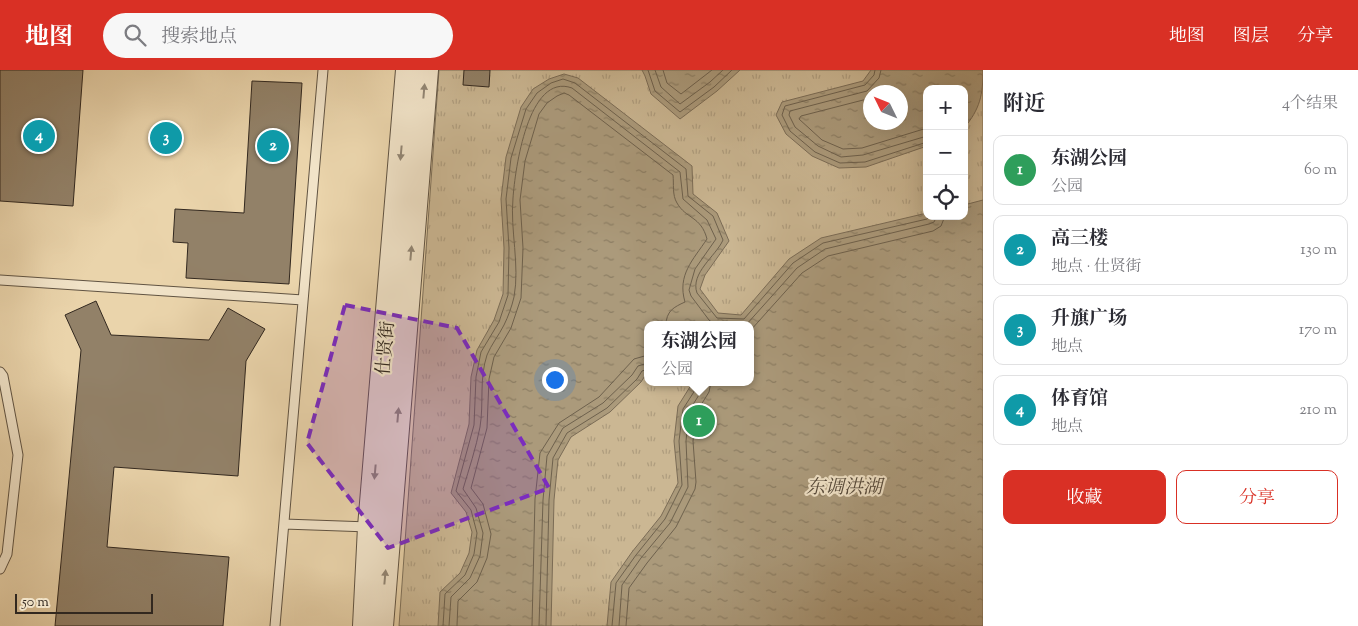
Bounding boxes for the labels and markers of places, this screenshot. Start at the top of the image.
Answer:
pin: 4 [23,117,55,155]
pin: 3 [150,119,182,157]
pin: 2 [257,127,289,165]
pin: 1 [683,402,715,440]

